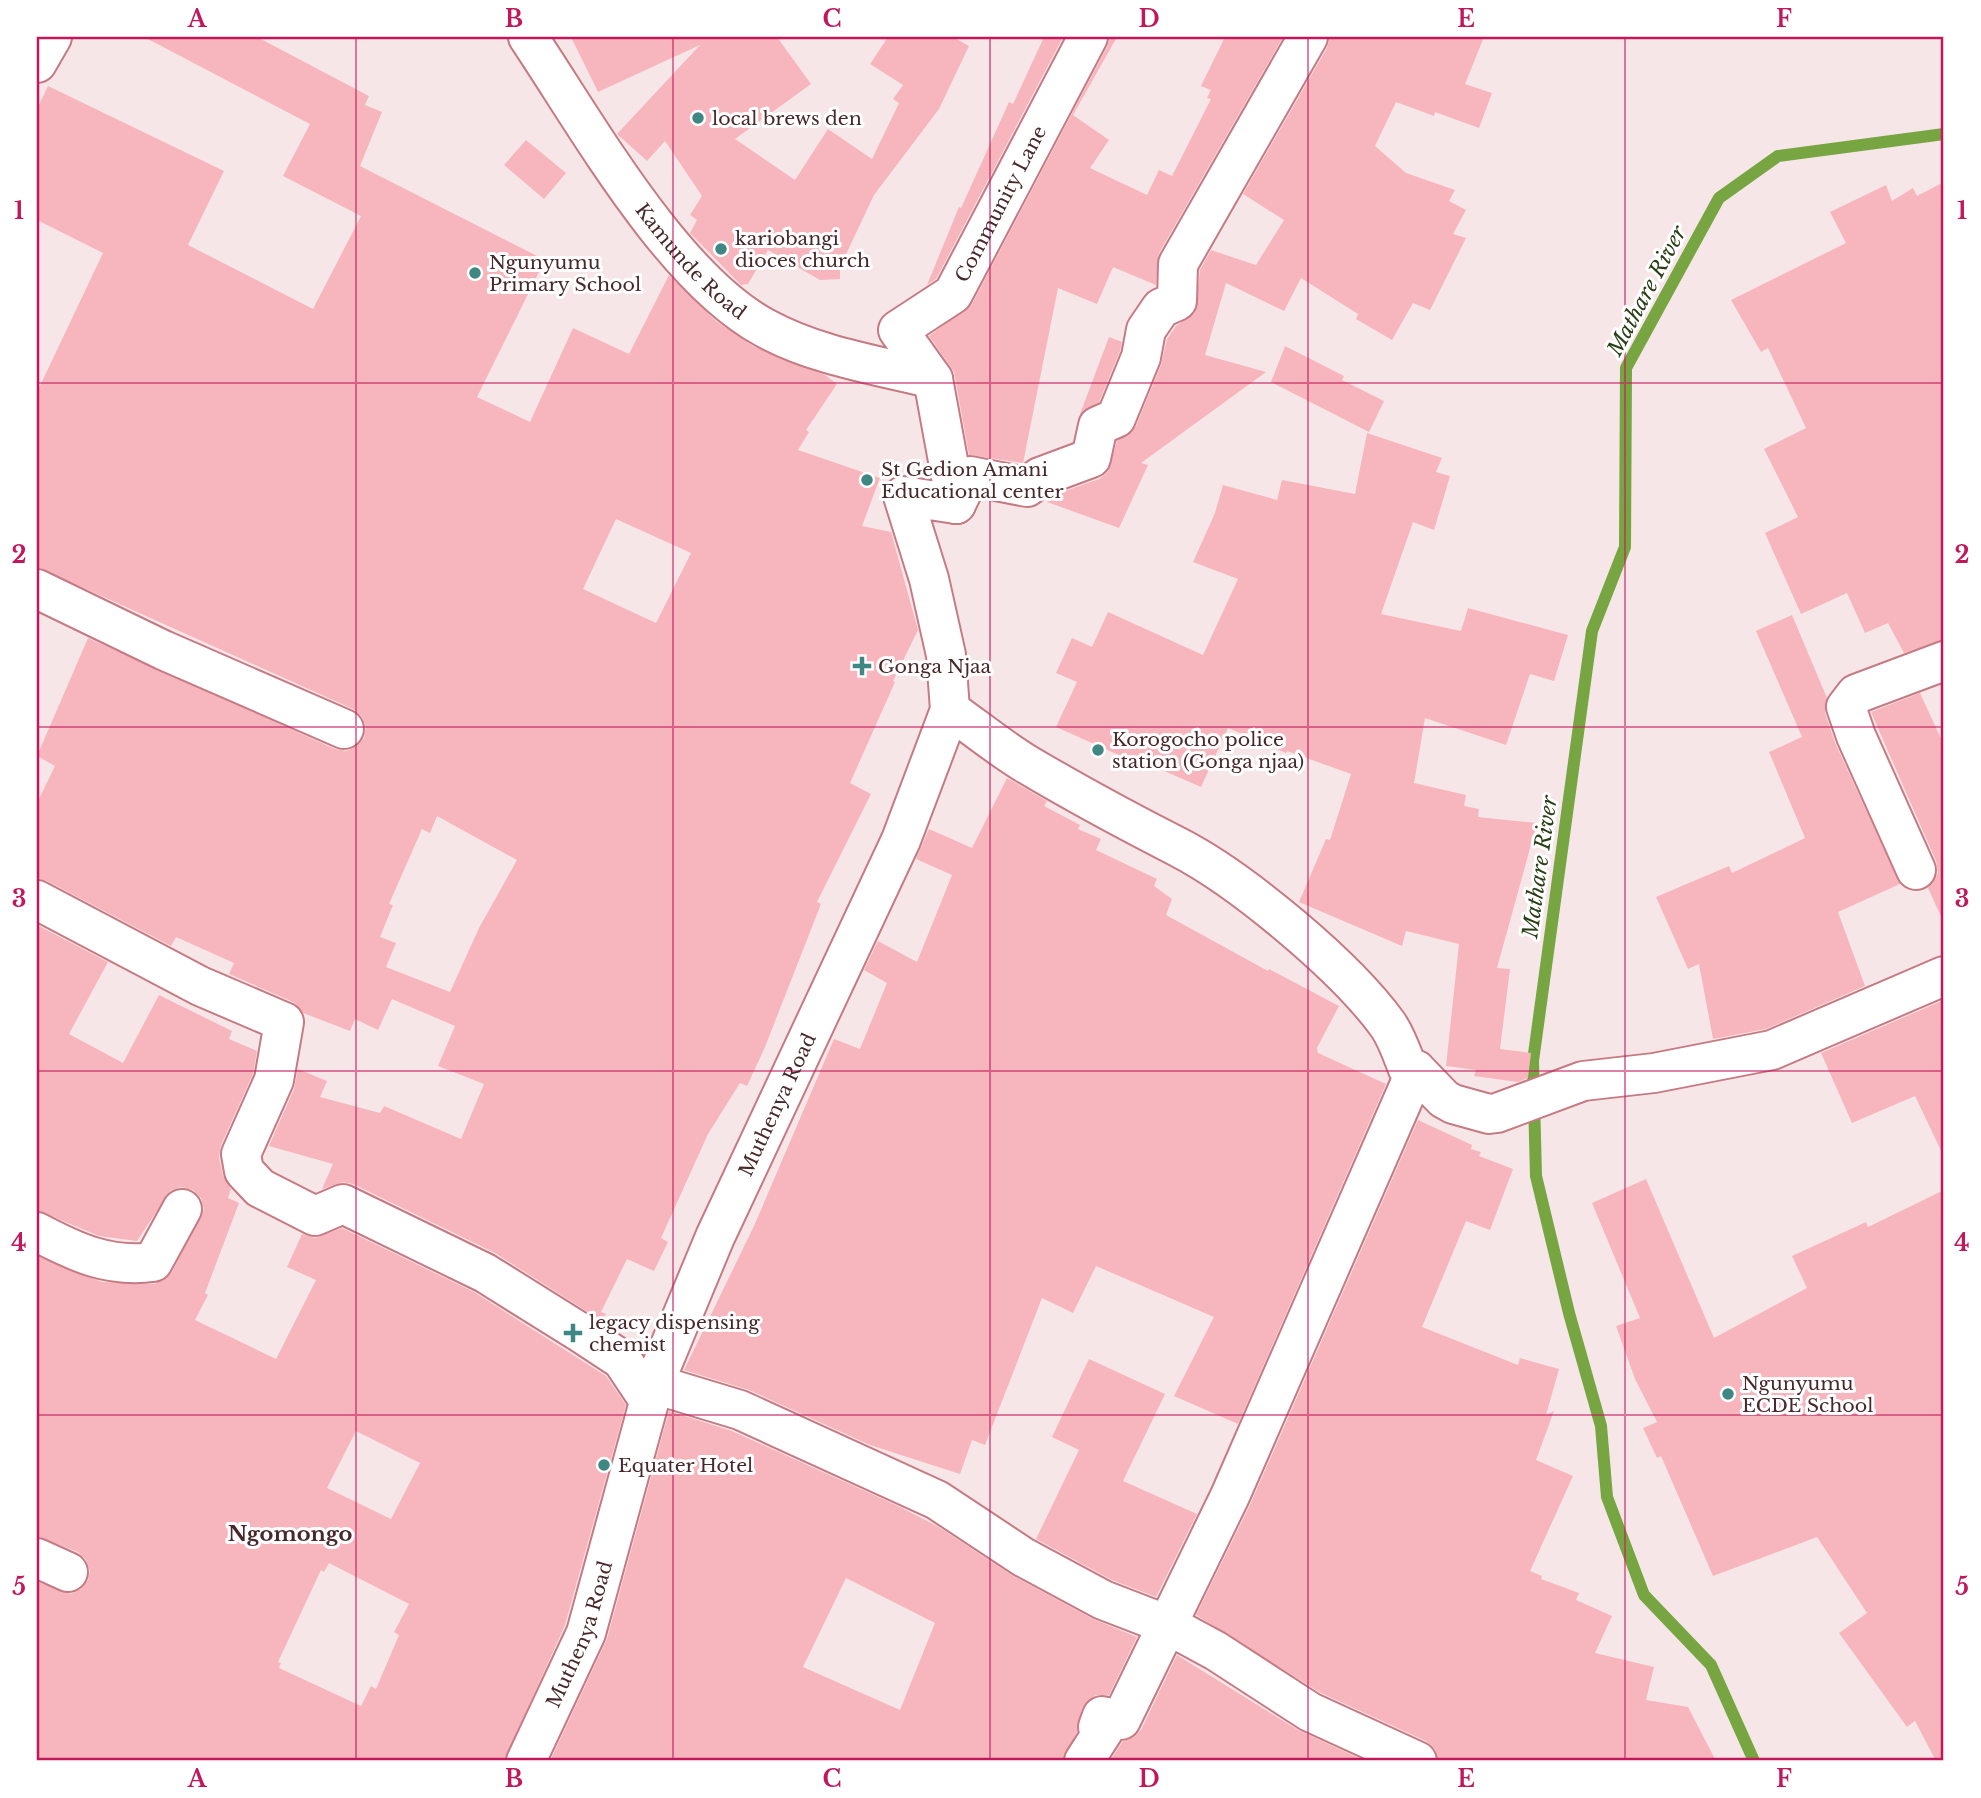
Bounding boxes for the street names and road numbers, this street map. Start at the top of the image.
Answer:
street label: Community Lane [950,122,1051,286]
street label: Kamunde Road [631,199,751,324]
street label: Muthenya Road [734,1029,821,1180]
street label: Muthenya Road [541,1558,617,1711]

